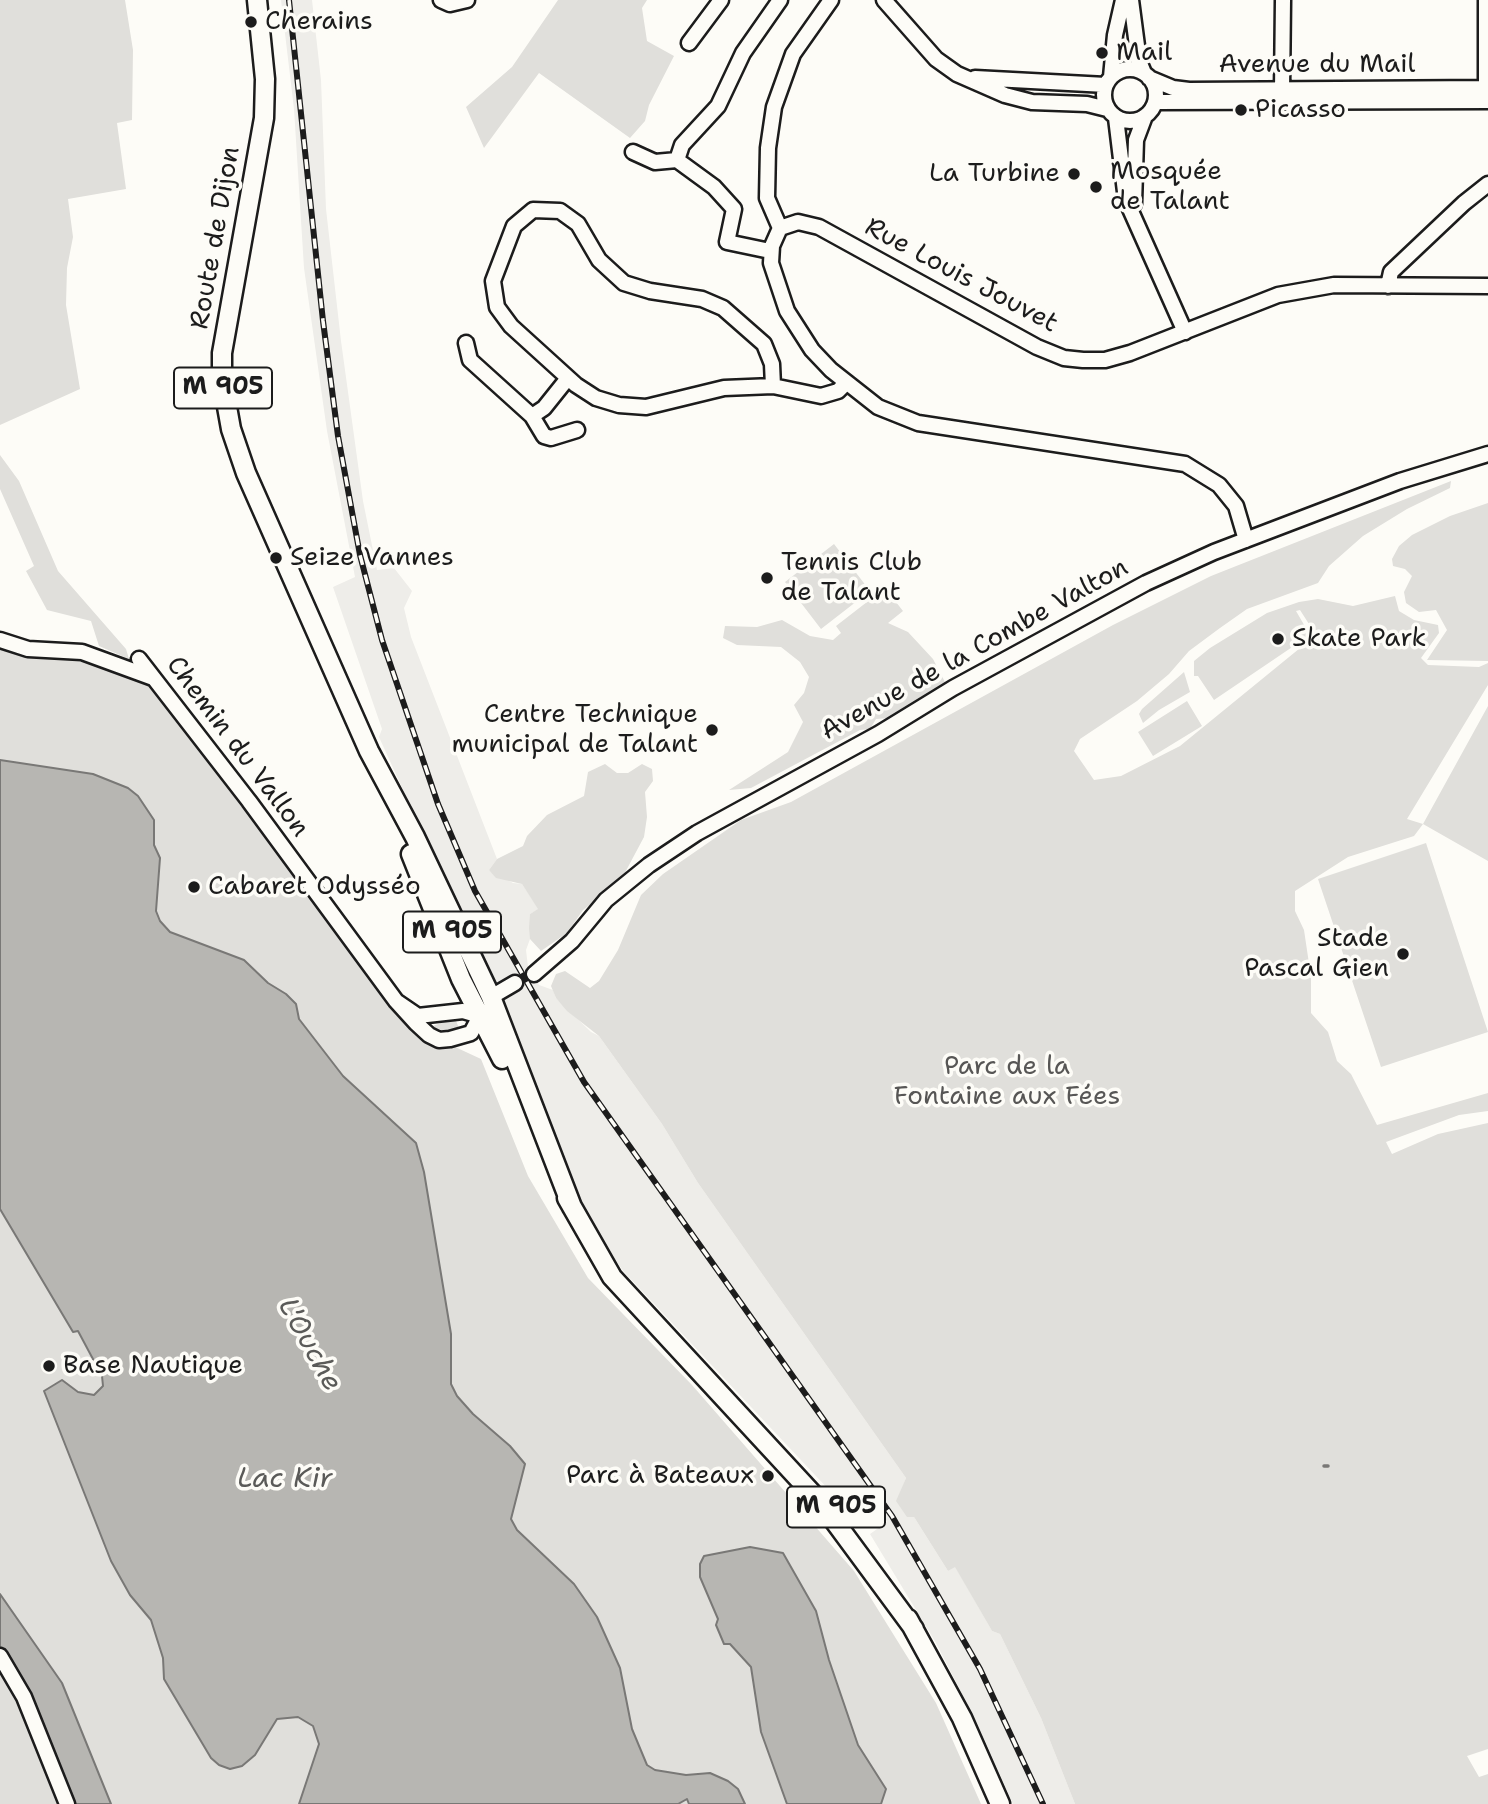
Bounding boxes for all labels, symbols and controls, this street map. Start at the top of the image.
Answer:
place label: Cherains [265,6,373,38]
marker: Cherains [243,14,259,30]
place label: Mail [1116,37,1172,69]
marker: Mail [1094,45,1110,61]
street label: Avenue du Mail [1219,49,1415,81]
place label: Picasso [1255,94,1346,126]
marker: Picasso [1233,102,1249,118]
street label: Route de Dijon [185,144,247,332]
place label: Mosquée de Talant [1110,156,1230,218]
place label: La Turbine [929,158,1060,190]
marker: La Turbine [1066,166,1082,182]
marker: Mosquée de Talant [1088,179,1104,195]
street label: Rue Louis Jouvet [859,212,1063,340]
road number: M 905 [174,368,272,408]
place label: Seize Vannes [290,542,454,574]
place label: Tennis Club de Talant [781,547,922,608]
marker: Seize Vannes [268,550,284,566]
street label: Avenue de la Combe Valton [816,552,1134,748]
marker: Tennis Club de Talant [759,570,775,586]
place label: Skate Park [1292,623,1426,655]
marker: Skate Park [1270,631,1286,647]
street label: Chemin du Vallon [159,651,315,843]
place label: Centre Technique municipal de Talant [451,699,698,760]
marker: Centre Technique municipal de Talant [704,722,720,738]
place label: Cabaret Odysséo [208,871,421,903]
marker: Cabaret Odysséo [186,879,202,895]
road number: M 905 [403,912,501,952]
place label: Stade Pascal Gien [1244,923,1389,984]
marker: Stade Pascal Gien [1395,946,1411,962]
park label: Parc de la Fontaine aux Fées [894,1051,1120,1112]
water label: L'Ouche [270,1293,348,1397]
place label: Base Nautique [63,1350,243,1382]
marker: Base Nautique [41,1358,57,1374]
place label: Parc à Bateaux [566,1460,754,1492]
water label: Lac Kir [237,1463,333,1497]
marker: Parc à Bateaux [760,1468,776,1484]
road number: M 905 [787,1486,885,1527]

